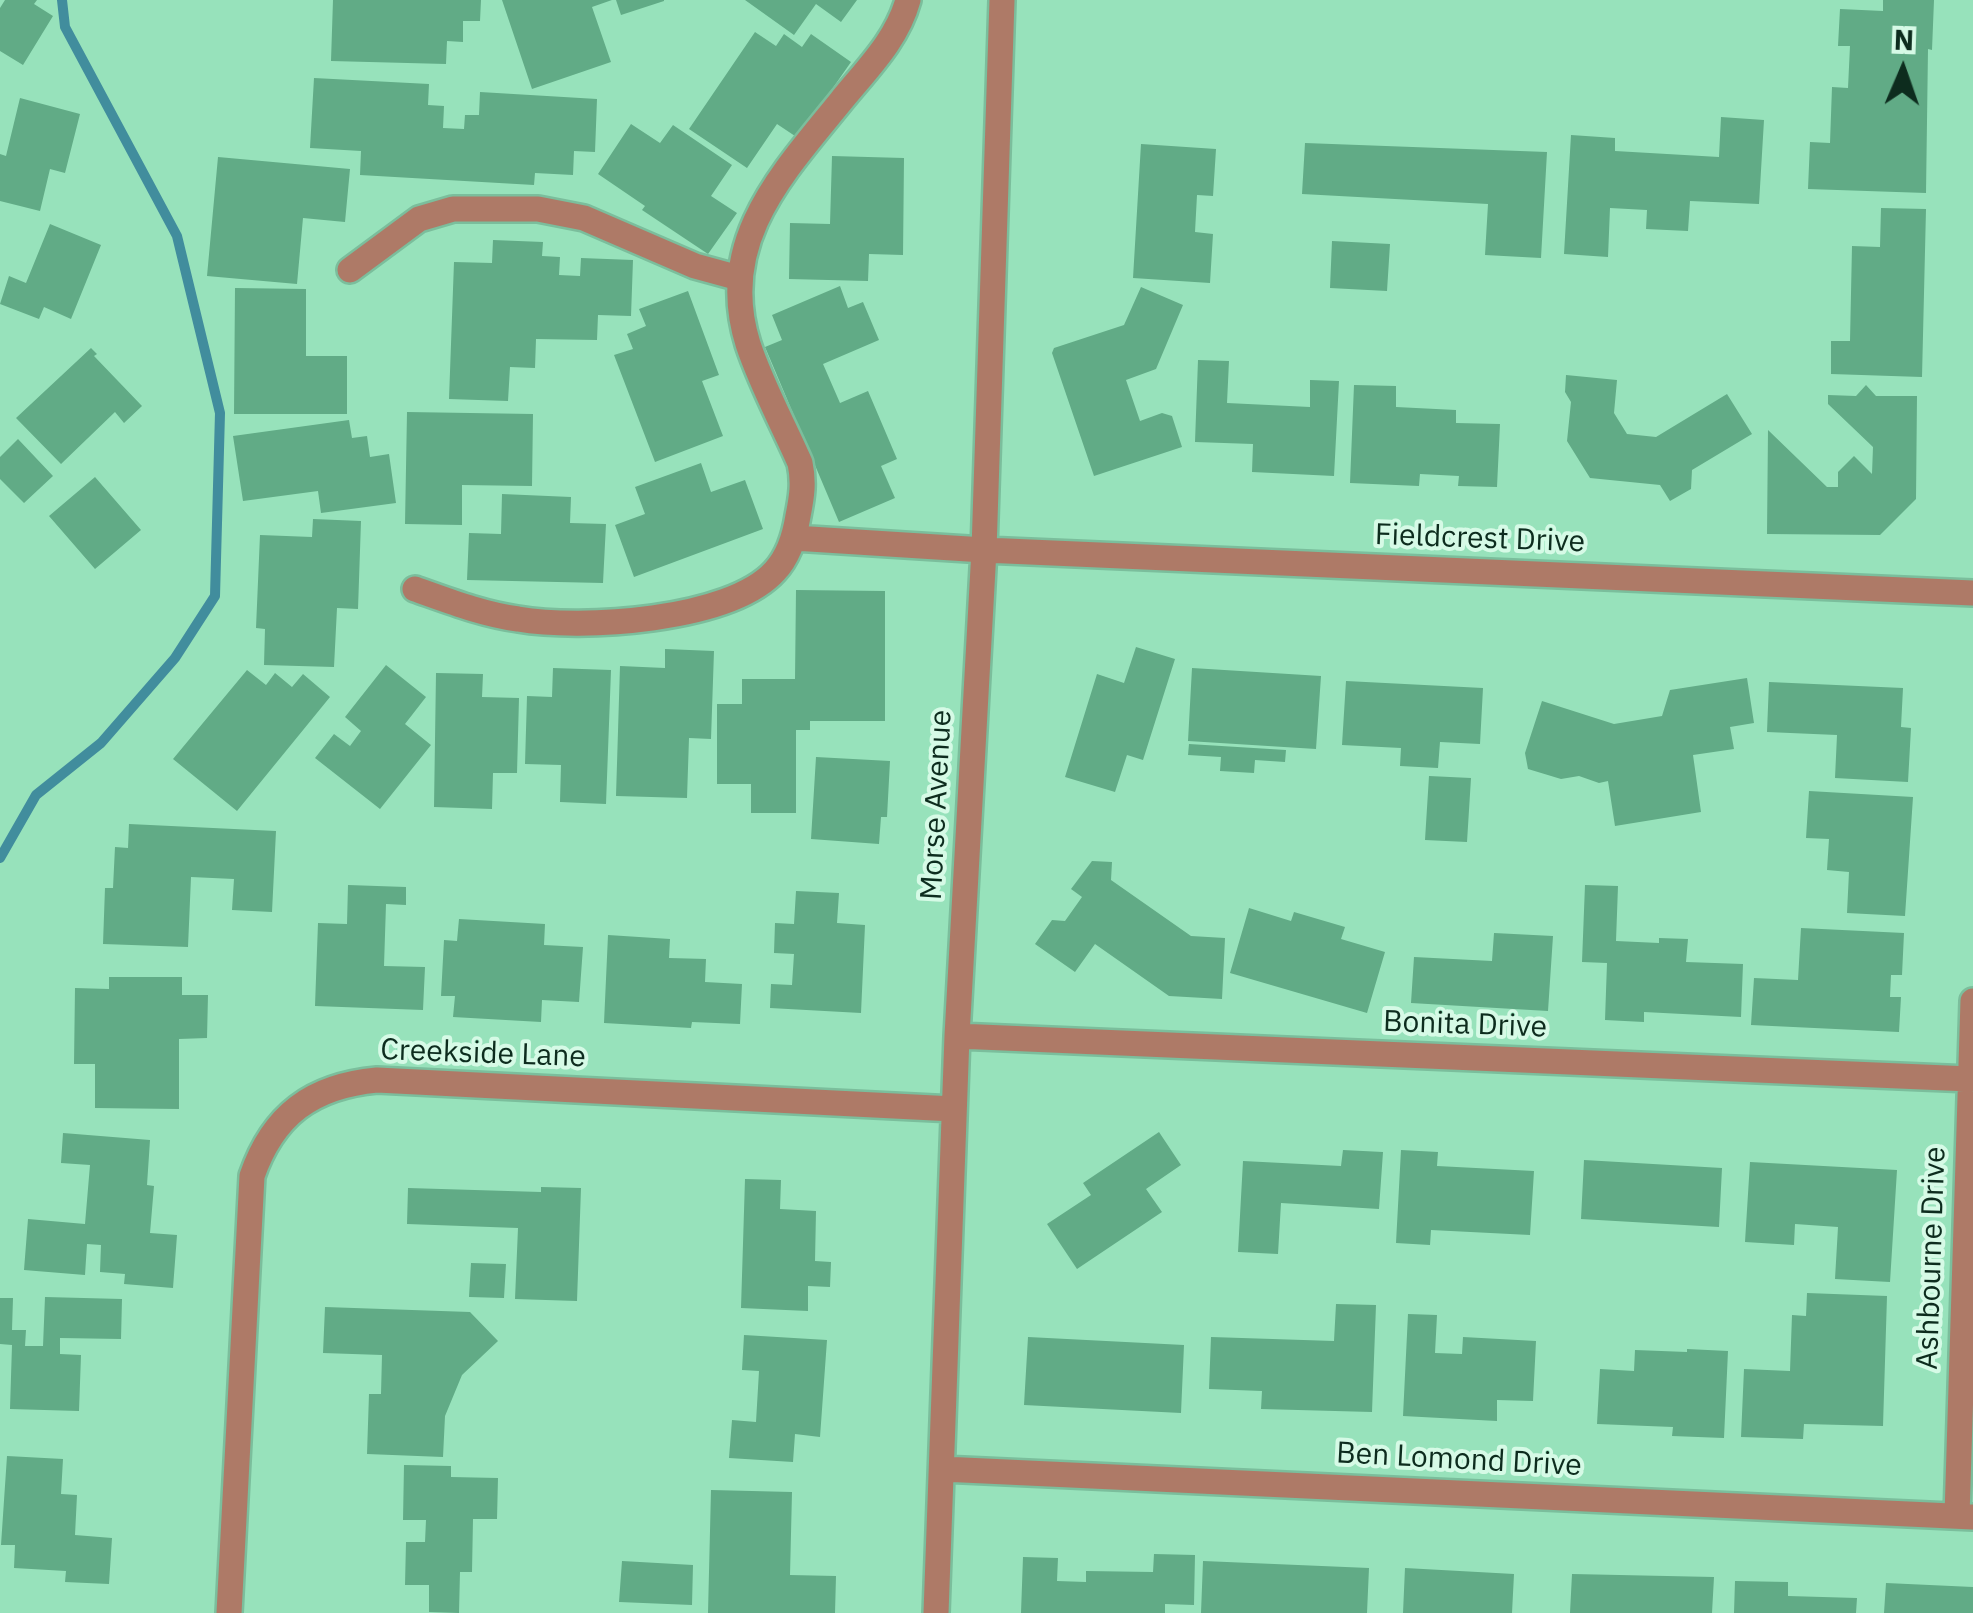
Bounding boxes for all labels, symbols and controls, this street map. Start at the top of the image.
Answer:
north arrow [1853,20,1953,120]
text: N [1893,21,1915,58]
street label: Fieldcrest Drive [1374,517,1586,561]
street label: Morse Avenue [914,709,960,901]
street label: Bonita Drive [1382,1004,1548,1046]
street label: Creekside Lane [380,1032,586,1076]
street label: Ashbourne Drive [1910,1146,1954,1370]
street label: Ben Lomond Drive [1335,1436,1583,1484]

